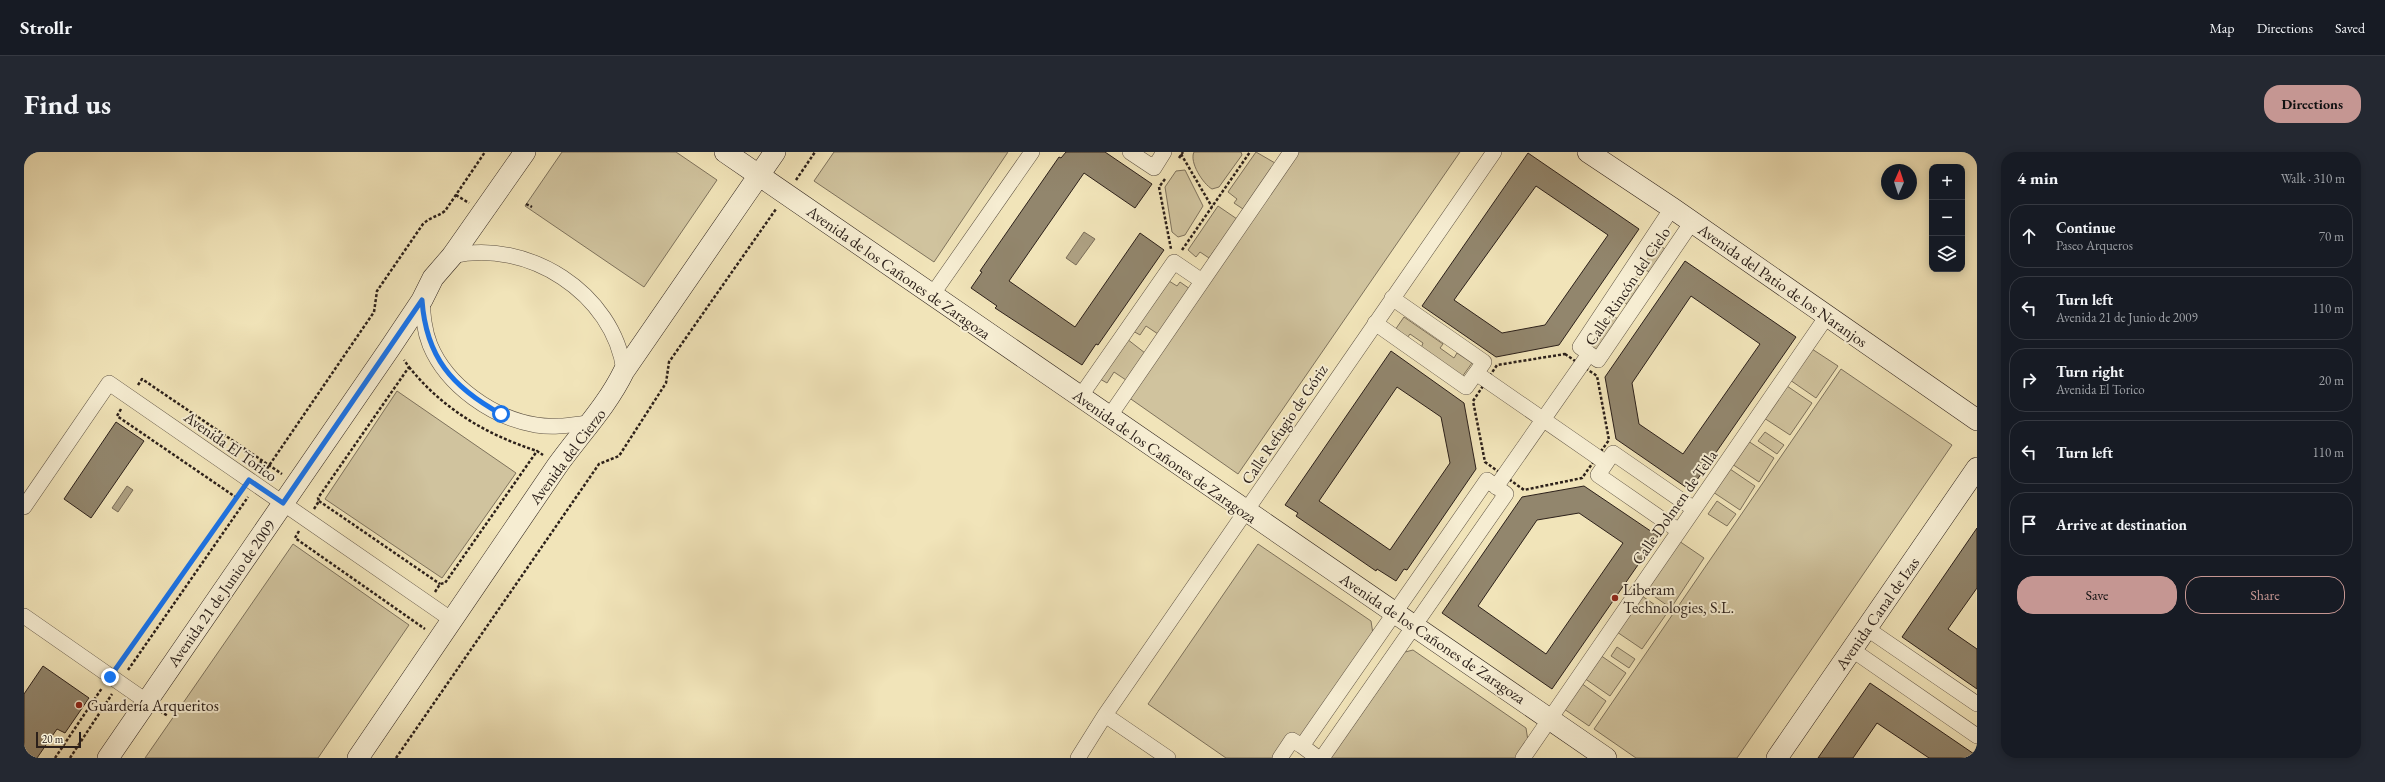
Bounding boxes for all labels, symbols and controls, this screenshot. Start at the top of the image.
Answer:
text: Strollr [20,15,72,40]
text: Map [2209,19,2235,37]
text: Directions [2257,19,2313,37]
text: Saved [2335,19,2365,37]
button: Directions [2264,85,2361,123]
text: Find us [24,86,111,122]
north arrow [1881,164,1917,200]
map controls [1929,164,1965,272]
button: + [1929,164,1965,200]
text: 4 min [2017,167,2058,189]
text: Walk · 310 m [2281,170,2345,187]
street label: Avenida de los Cañones de Zaragoza [802,200,995,344]
button: − [1929,200,1965,236]
street label: Avenida del Patio de los Naranjos [1693,218,1872,352]
text: Continue [2056,218,2116,237]
street label: Calle Rincón del Cielo [1580,223,1675,350]
icon: ahead [2018,225,2040,247]
text: 70 m [2319,228,2344,245]
button: layers [1929,236,1965,272]
text: Paseo Arqueros [2056,237,2133,254]
text: Turn left [2056,290,2113,309]
icon: left [2018,297,2040,319]
text: 110 m [2313,300,2344,317]
text: Avenida 21 de Junio de 2009 [2056,309,2198,326]
street label: Calle Refugio de Góriz [1236,360,1332,488]
text: Turn right [2056,362,2124,381]
icon: right [2018,369,2040,391]
text: 20 m [2319,372,2344,389]
text: Avenida El Torico [2056,381,2145,398]
street label: Avenida de los Cañones de Zaragoza [1068,384,1261,528]
street label: Avenida del Cierzo [524,404,610,509]
route start [492,405,510,423]
street label: Avenida El Torico [179,406,282,486]
icon: left [2018,441,2040,463]
text: Turn left [2056,443,2113,462]
text: 110 m [2313,444,2344,461]
street label: Calle Dolmen de Tella [1627,445,1722,569]
icon: arrive [2018,513,2040,535]
text: Arrive at destination [2056,515,2187,534]
street label: Avenida 21 de Junio de 2009 [162,516,280,672]
street label: Avenida Canal de Izas [1830,553,1924,675]
street label: Avenida de los Cañones de Zaragoza [1335,568,1530,709]
button: Save [2017,576,2177,614]
button: Share [2185,576,2345,614]
place label: Liberam Technologies, S.L. [1623,579,1734,618]
marker: Liberam Technologies, S.L. [1610,593,1620,603]
route end [101,668,119,686]
place label: Guardería Arqueritos [87,695,219,716]
marker: Guardería Arqueritos [74,700,84,710]
scale bar [36,730,81,749]
text: 20 m [42,732,63,746]

